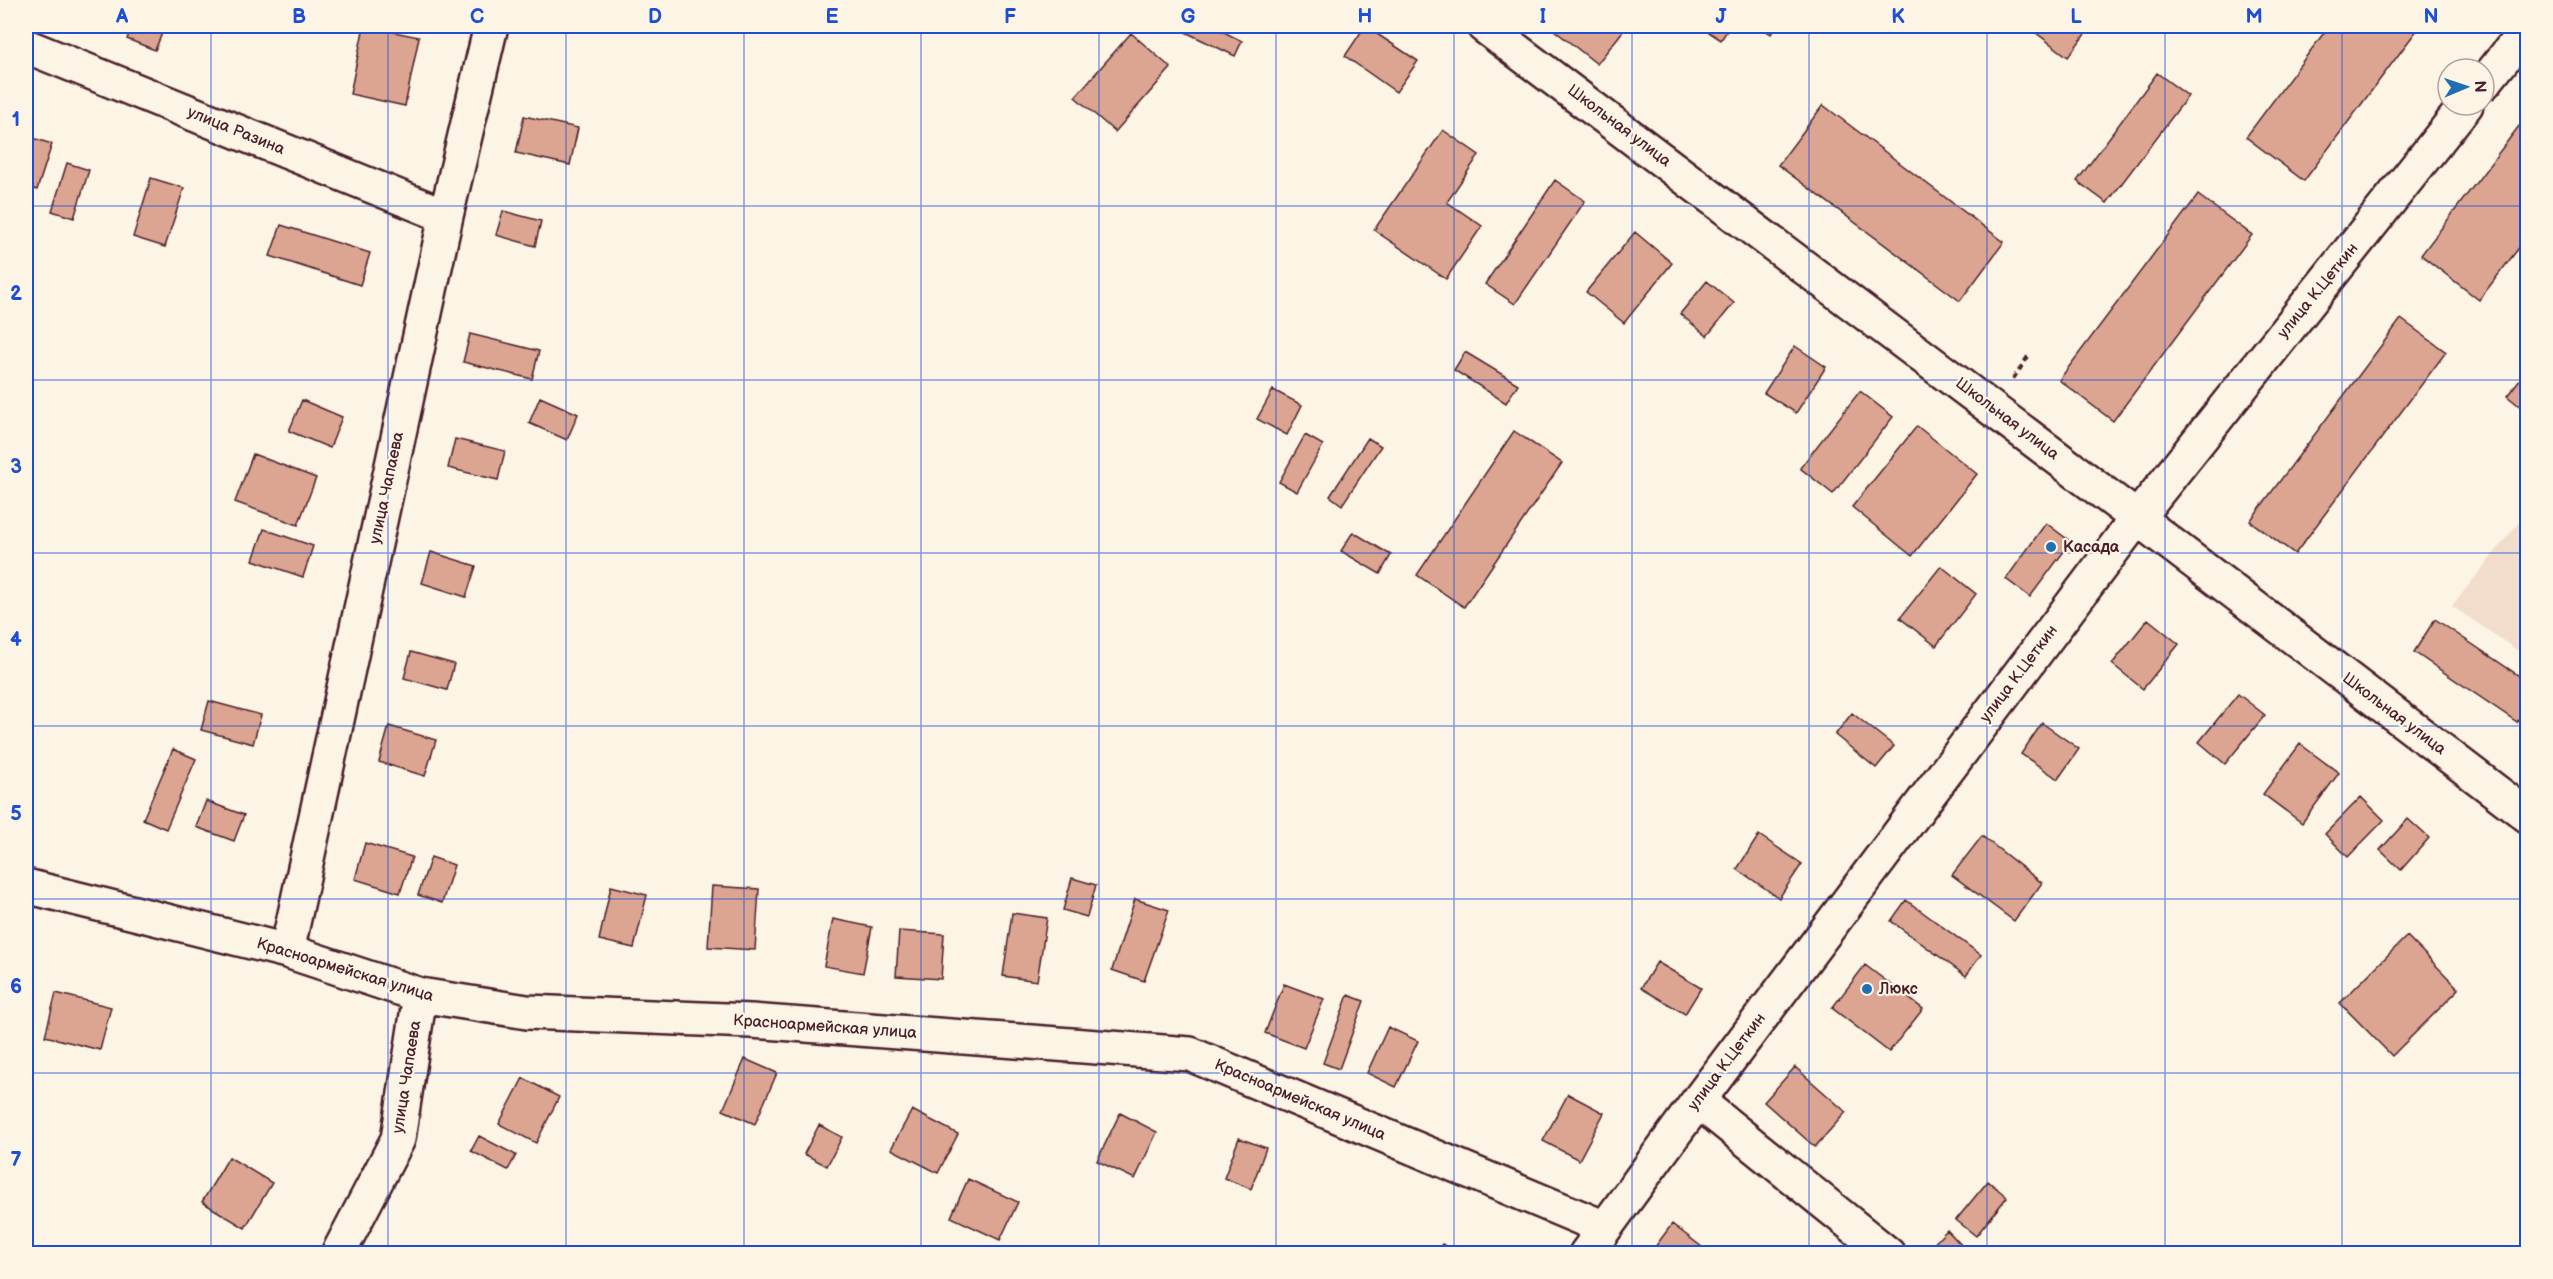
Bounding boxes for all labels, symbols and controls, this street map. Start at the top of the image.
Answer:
text: A [115,5,129,29]
text: B [292,5,306,29]
text: C [470,5,484,29]
text: D [648,5,662,29]
text: E [826,5,839,29]
text: F [1004,5,1016,29]
text: G [1181,5,1196,29]
text: H [1358,5,1372,29]
text: I [1540,5,1546,29]
text: J [1716,5,1728,29]
text: K [1891,5,1905,29]
text: L [2070,5,2082,29]
text: M [2245,5,2263,29]
text: N [2423,5,2439,29]
north arrow [2436,57,2496,117]
text: N [2470,80,2489,93]
street label: Школьная улица [1563,81,1675,171]
street label: улица Разина [185,103,288,159]
text: 1 [12,108,20,132]
street label: улица К.Цеткин [2274,240,2362,342]
text: 2 [10,282,22,306]
street label: Школьная улица [1951,374,2063,464]
street label: улица Чапаева [366,430,408,546]
text: 3 [10,455,22,479]
place label: Касада [2063,538,2120,557]
marker: Касада [2044,540,2058,554]
street label: улица К.Цеткин [1976,622,2062,726]
text: 4 [10,628,22,652]
street label: Школьная улица [2338,669,2450,759]
text: 5 [10,802,22,826]
street label: Красноармейская улица [254,934,436,1006]
text: 6 [10,975,22,999]
place label: Люкс [1878,980,1918,999]
marker: Люкс [1860,982,1874,996]
street label: улица К.Цеткин [1684,1010,1770,1114]
street label: Красноармейская улица [732,1011,918,1043]
street label: улица Чапаева [389,1019,425,1135]
street label: Красноармейская улица [1212,1055,1389,1145]
text: 7 [10,1148,22,1172]

